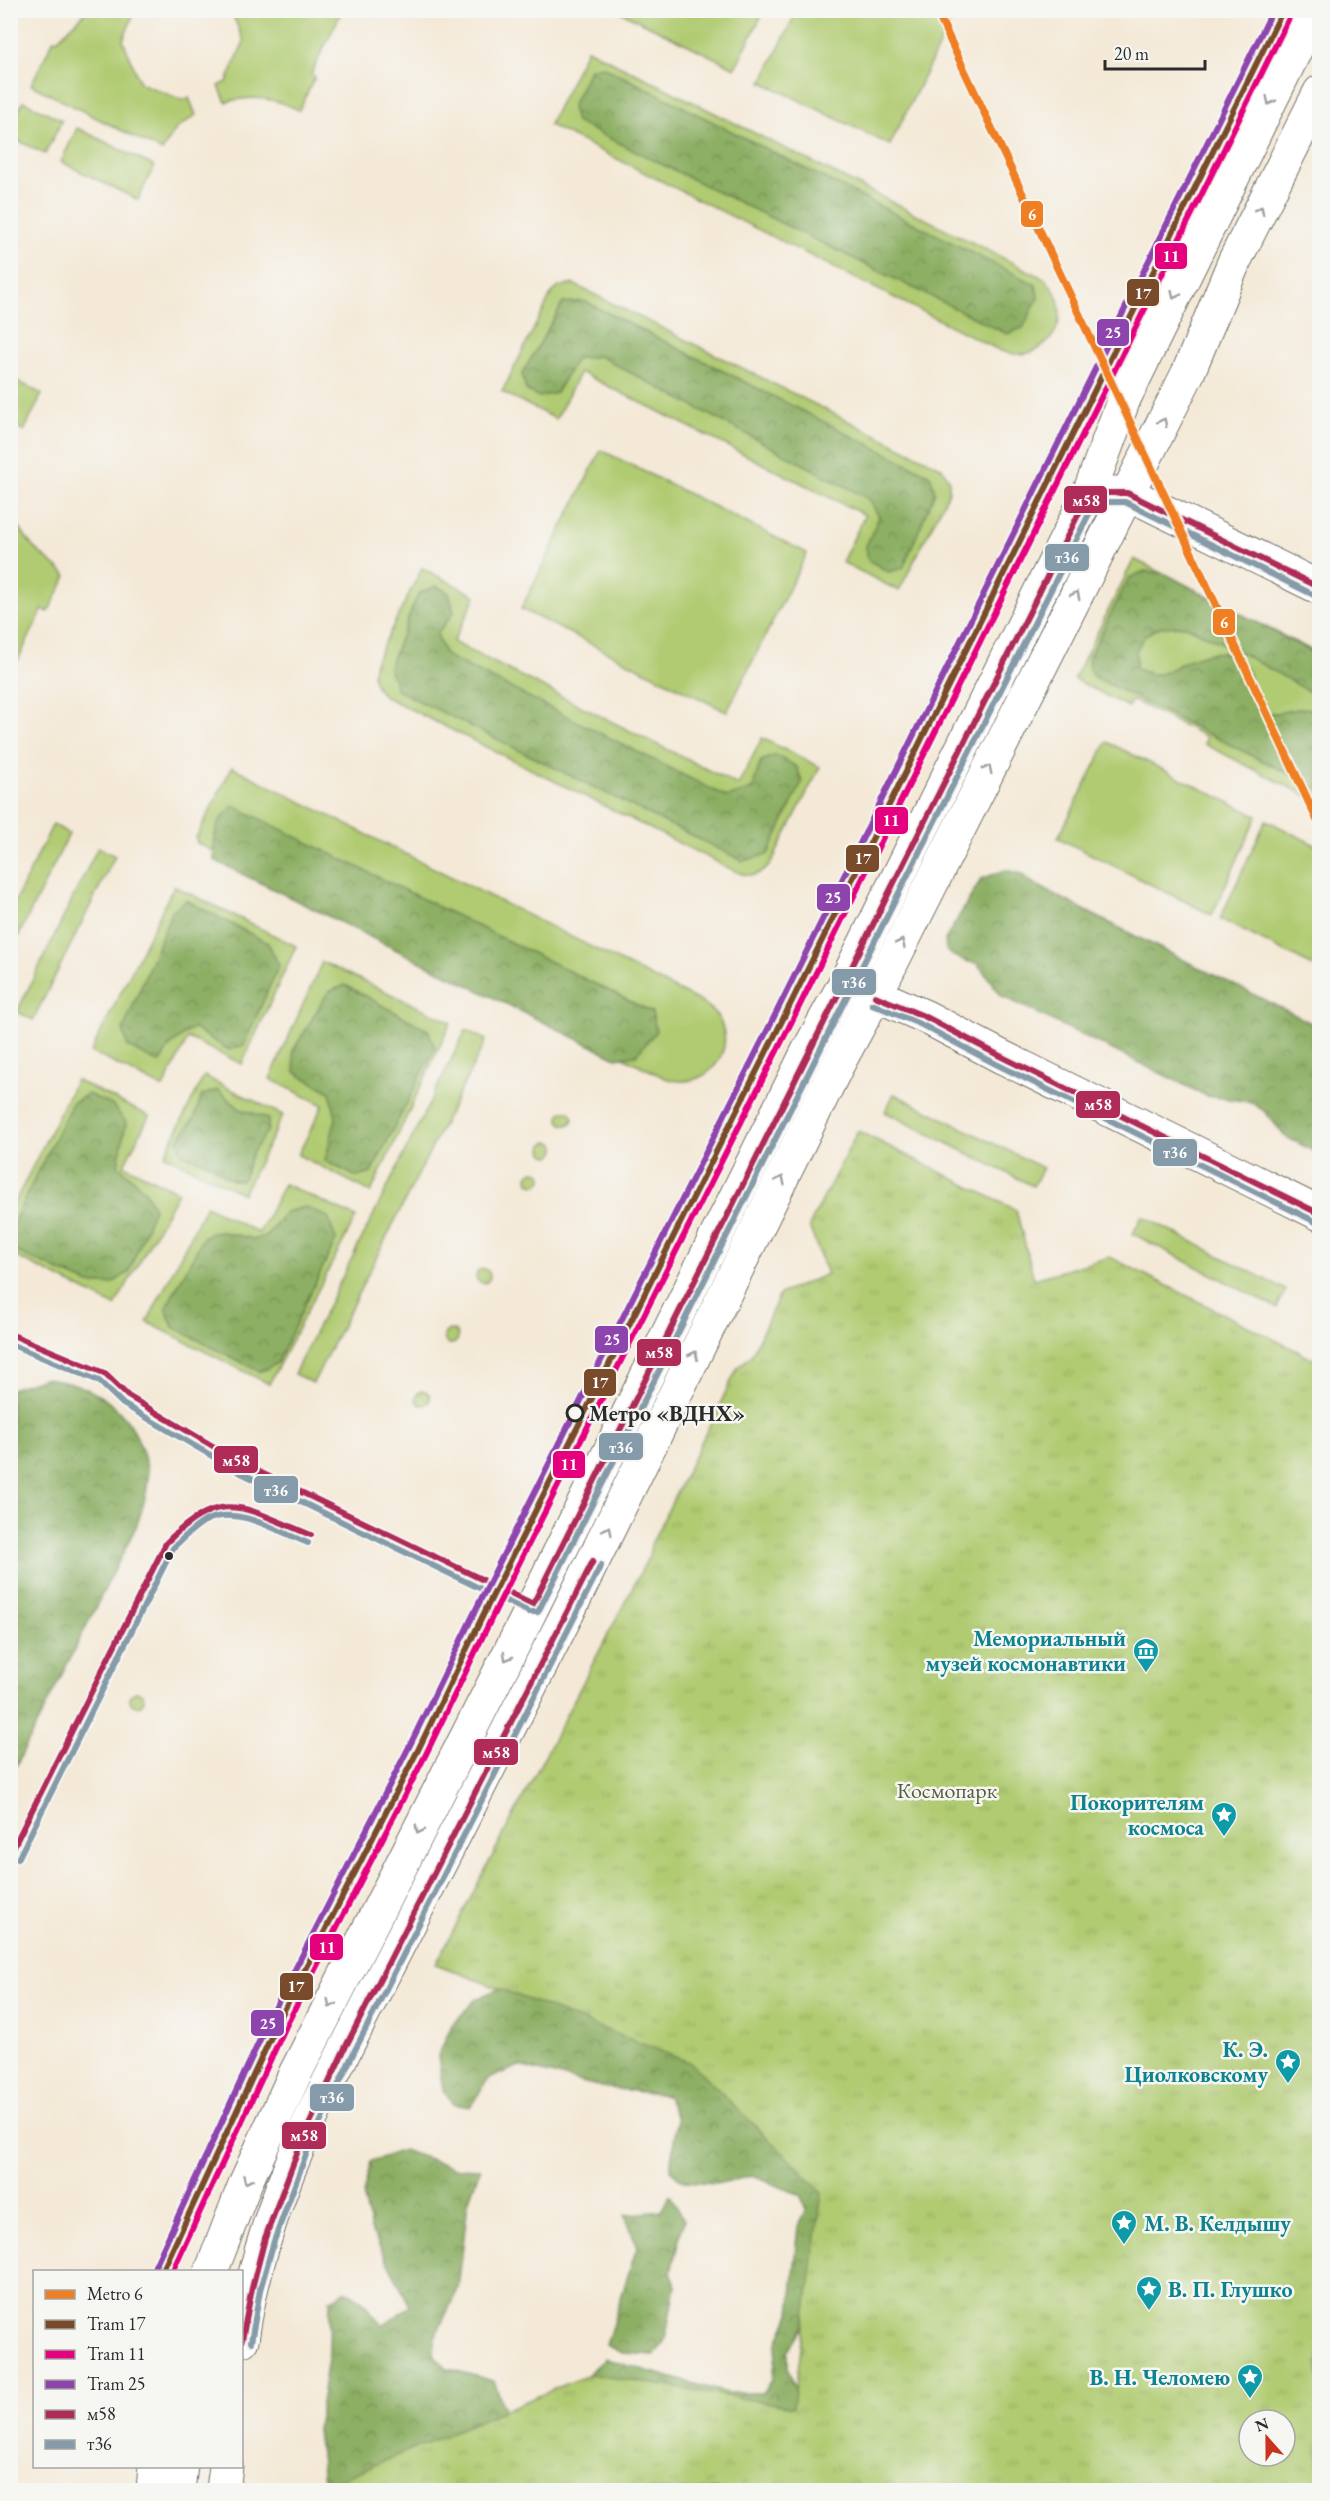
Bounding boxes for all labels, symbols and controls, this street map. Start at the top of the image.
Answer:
scale bar [1105,33,1206,71]
text: 20 m [1114,42,1149,65]
one-way arrow [1266,94,1278,105]
line badge: 6 [1020,200,1044,228]
text: 6 [1028,204,1037,225]
one-way arrow [1253,206,1264,216]
line badge: 11 [1154,242,1188,270]
text: 11 [1163,246,1179,267]
line badge: 17 [1126,278,1160,307]
text: 17 [1135,283,1152,304]
one-way arrow [1171,288,1183,299]
line badge: 25 [1096,318,1130,347]
text: 25 [1105,322,1121,343]
one-way arrow [1155,418,1167,429]
line badge: м58 [1063,485,1108,514]
text: м58 [1072,490,1100,511]
line badge: т36 [1044,543,1090,572]
text: т36 [1055,547,1080,568]
one-way arrow [1069,590,1080,601]
line badge: 6 [1212,608,1236,636]
text: 6 [1220,612,1229,633]
one-way arrow [981,764,993,775]
line badge: 11 [874,806,909,835]
text: 11 [883,810,899,831]
line badge: 17 [845,844,880,873]
text: 17 [855,848,872,869]
line badge: 25 [816,883,851,912]
text: 25 [825,887,841,908]
one-way arrow [894,939,905,950]
line badge: т36 [831,968,877,996]
text: т36 [842,972,867,993]
line badge: м58 [1075,1090,1121,1119]
text: м58 [1084,1094,1112,1115]
line badge: т36 [1152,1138,1198,1167]
text: т36 [1163,1142,1188,1163]
one-way arrow [773,1176,785,1187]
line badge: 25 [594,1325,629,1354]
text: 25 [604,1329,620,1350]
line badge: м58 [636,1338,682,1367]
text: м58 [645,1342,673,1363]
one-way arrow [687,1351,699,1362]
line badge: 17 [583,1368,617,1397]
text: 17 [592,1372,609,1393]
place label: Метро «ВДНХ» [589,1399,745,1428]
marker: Метро «ВДНХ» [566,1404,584,1422]
line badge: т36 [598,1432,644,1461]
text: т36 [609,1437,634,1458]
line badge: м58 [213,1445,259,1474]
text: м58 [222,1450,250,1471]
line badge: 11 [552,1450,586,1479]
text: 11 [561,1454,577,1475]
line badge: т36 [253,1475,299,1504]
text: т36 [264,1480,289,1501]
one-way arrow [601,1526,612,1537]
unlabelled marker [163,1550,175,1562]
place label: Мемориальный музей космонавтики [925,1624,1126,1678]
museum icon: Мемориальный музей космонавтики [1131,1636,1161,1674]
one-way arrow [503,1650,515,1661]
line badge: м58 [473,1738,519,1766]
text: м58 [482,1742,510,1763]
park label: Космопарк [897,1776,998,1805]
place label: Покорителям космоса [1070,1788,1204,1842]
place icon: Покорителям космоса [1209,1800,1239,1838]
one-way arrow [415,1824,426,1835]
line badge: 11 [309,1933,344,1961]
text: 11 [319,1937,335,1958]
line badge: 17 [279,1972,314,2001]
text: 17 [288,1976,305,1997]
one-way arrow [326,1998,338,2009]
line badge: 25 [250,2009,285,2037]
text: 25 [260,2013,276,2034]
place label: К. Э. Циолковскому [1125,2035,1268,2089]
place icon: К. Э. Циолковскому [1273,2047,1303,2085]
line badge: т36 [309,2083,355,2112]
text: т36 [320,2087,345,2108]
line badge: м58 [281,2121,327,2150]
text: м58 [290,2125,318,2146]
one-way arrow [242,2174,254,2185]
place icon: М. В. Келдышу [1109,2208,1139,2246]
place label: М. В. Келдышу [1144,2209,1291,2238]
legend [33,2270,243,2468]
place icon: В. П. Глушко [1134,2274,1164,2312]
place label: В. П. Глушко [1168,2275,1292,2304]
text: Metro 6 [87,2282,143,2305]
text: Tram 17 [87,2312,146,2335]
text: Tram 11 [87,2342,145,2365]
place icon: В. Н. Челомею [1235,2362,1265,2400]
place label: В. Н. Челомею [1089,2363,1230,2392]
text: Tram 25 [87,2372,145,2395]
text: м58 [87,2402,116,2425]
north arrow [1237,2408,1297,2468]
text: N [1252,2412,1272,2437]
text: т36 [87,2432,112,2455]

